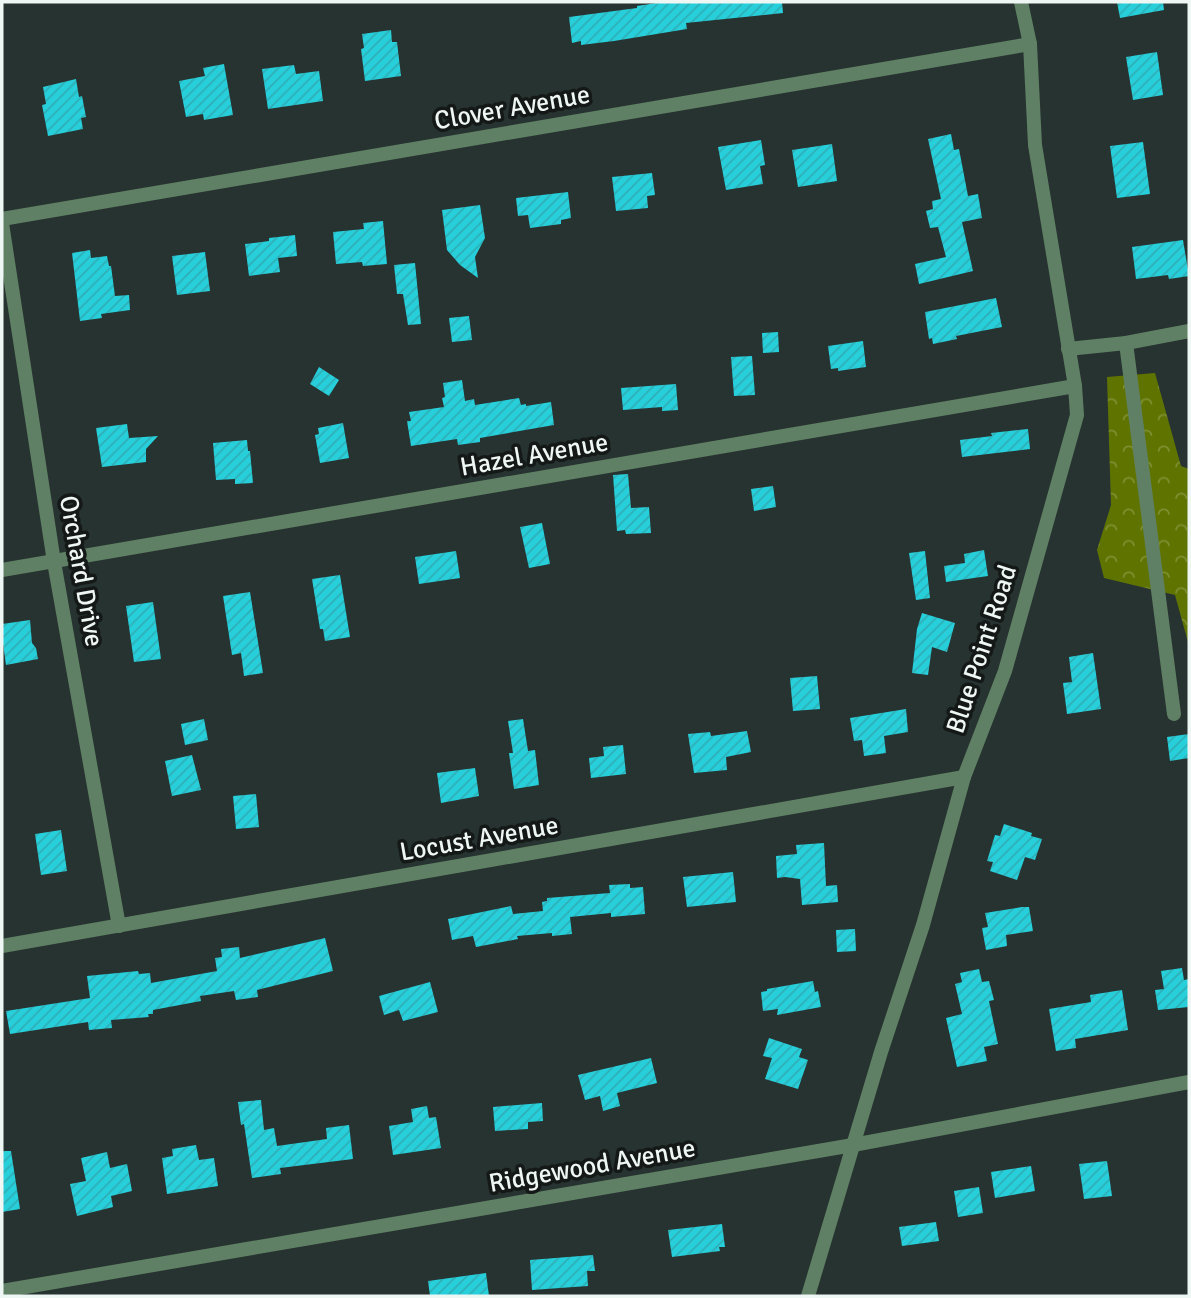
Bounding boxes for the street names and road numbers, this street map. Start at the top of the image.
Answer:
street label: Clover Avenue [432,79,592,137]
street label: Hazel Avenue [458,426,611,484]
street label: Orchard Drive [52,493,110,649]
street label: Blue Point Road [940,561,1024,738]
street label: Locust Avenue [397,809,561,869]
street label: Ridgewood Avenue [486,1132,698,1200]

